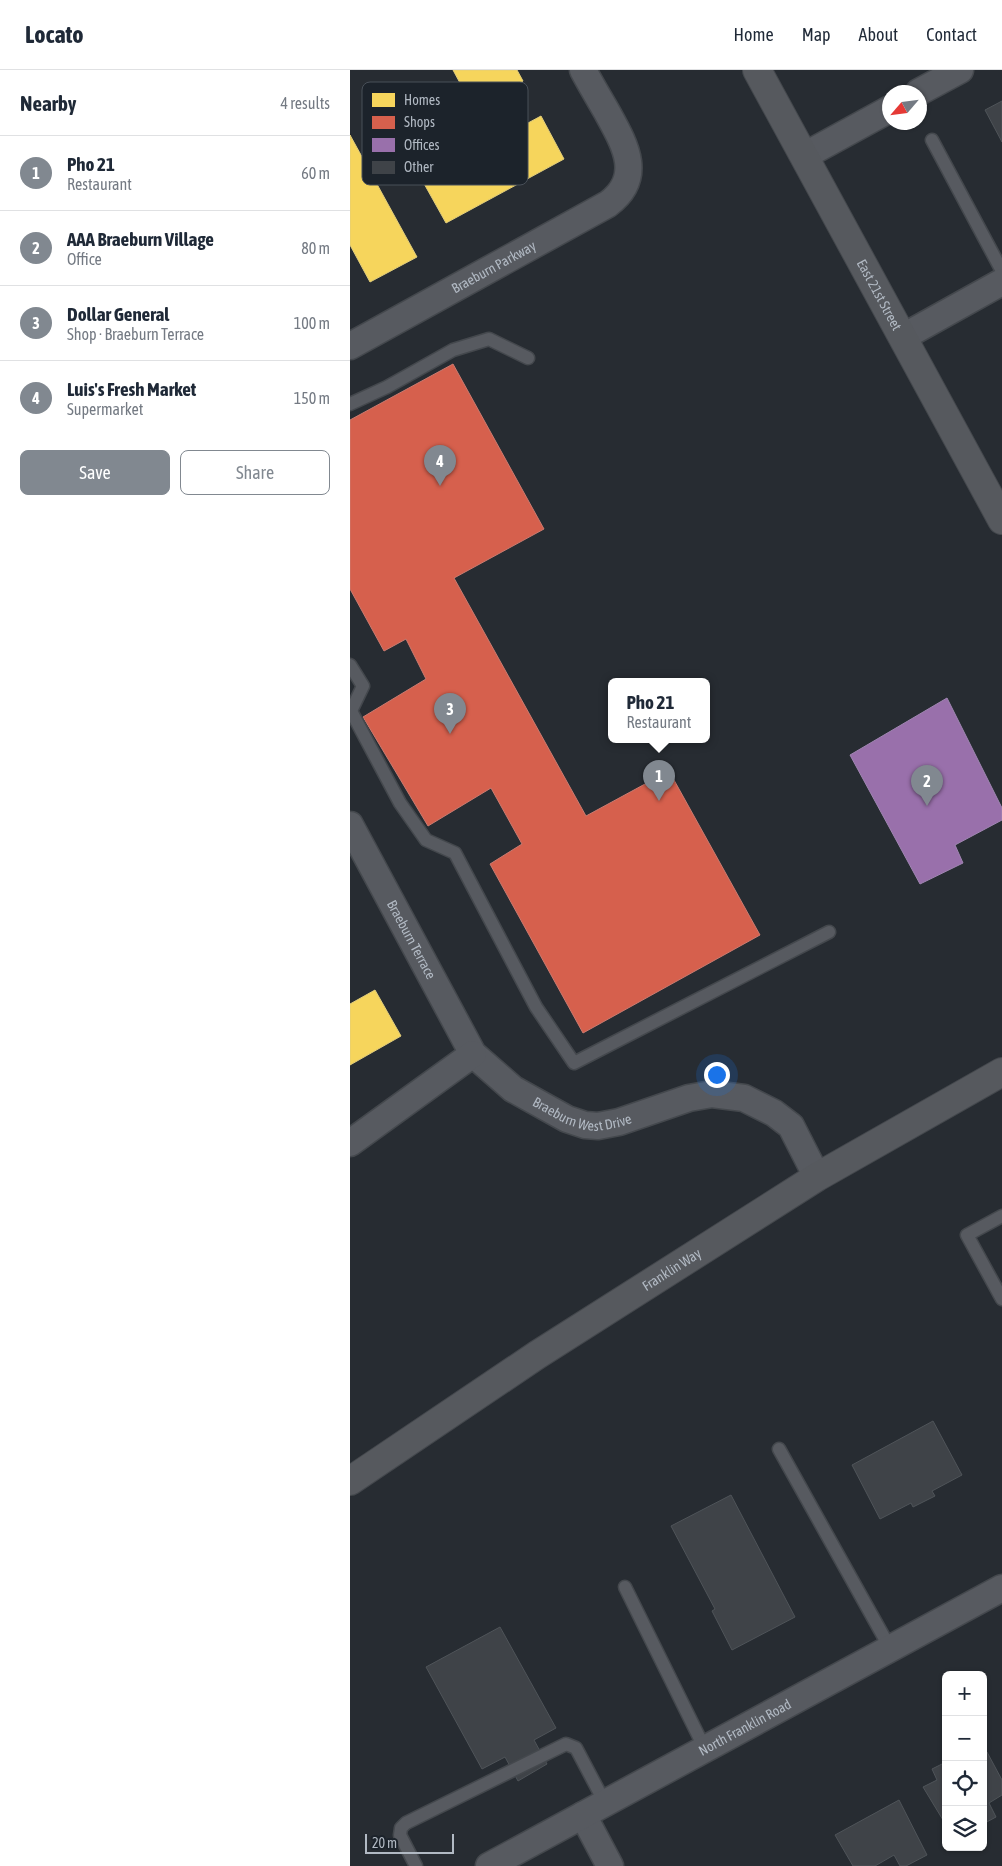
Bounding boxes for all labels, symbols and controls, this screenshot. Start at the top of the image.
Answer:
text: Locato [25,21,84,48]
text: Home [734,24,774,45]
text: Map [802,24,831,45]
text: About [859,24,898,45]
text: Contact [926,24,977,45]
legend [362,82,528,185]
north arrow [882,85,927,130]
text: Nearby [20,91,76,115]
text: Homes [404,92,440,108]
text: 4 results [280,94,330,112]
text: Shops [404,114,435,130]
text: Offices [404,137,440,153]
text: Pho 21 [67,153,115,175]
text: Other [404,159,434,175]
text: 1 [32,164,40,182]
text: 60 m [301,164,330,182]
text: Restaurant [67,175,132,193]
text: AAA Braeburn Village [67,228,214,250]
street label: Braeburn Parkway [449,237,539,296]
text: 2 [32,239,40,257]
text: 80 m [301,239,330,257]
text: Office [67,250,102,268]
street label: East 21st Street [854,257,905,333]
text: Dollar General [67,303,169,325]
text: 3 [32,314,40,332]
text: 100 m [294,314,330,332]
text: Shop · Braeburn Terrace [67,325,204,343]
text: Luis's Fresh Market [67,378,196,400]
text: 4 [32,389,40,407]
text: 150 m [294,389,330,407]
text: Supermarket [67,400,143,418]
pin: 4 [424,445,456,486]
button: Save [20,450,170,495]
button: Share [180,450,330,495]
popup [608,678,710,743]
text: Pho 21 [627,691,674,713]
pin: 3 [434,693,466,734]
text: Restaurant [627,713,691,731]
pin: 1 [643,760,675,801]
pin: 2 [911,765,943,806]
street label: Braeburn Terrace [384,897,439,982]
your location [704,1062,730,1088]
street label: Braeburn West Drive [530,1094,634,1134]
street label: Franklin Way [639,1245,704,1294]
map controls [942,1671,987,1851]
button: + [942,1671,987,1716]
street label: North Franklin Road [696,1696,794,1759]
button: − [942,1716,987,1761]
button: locate [942,1761,987,1806]
button: layers [942,1806,987,1851]
scale bar [365,1831,454,1854]
text: 20 m [372,1835,397,1851]

